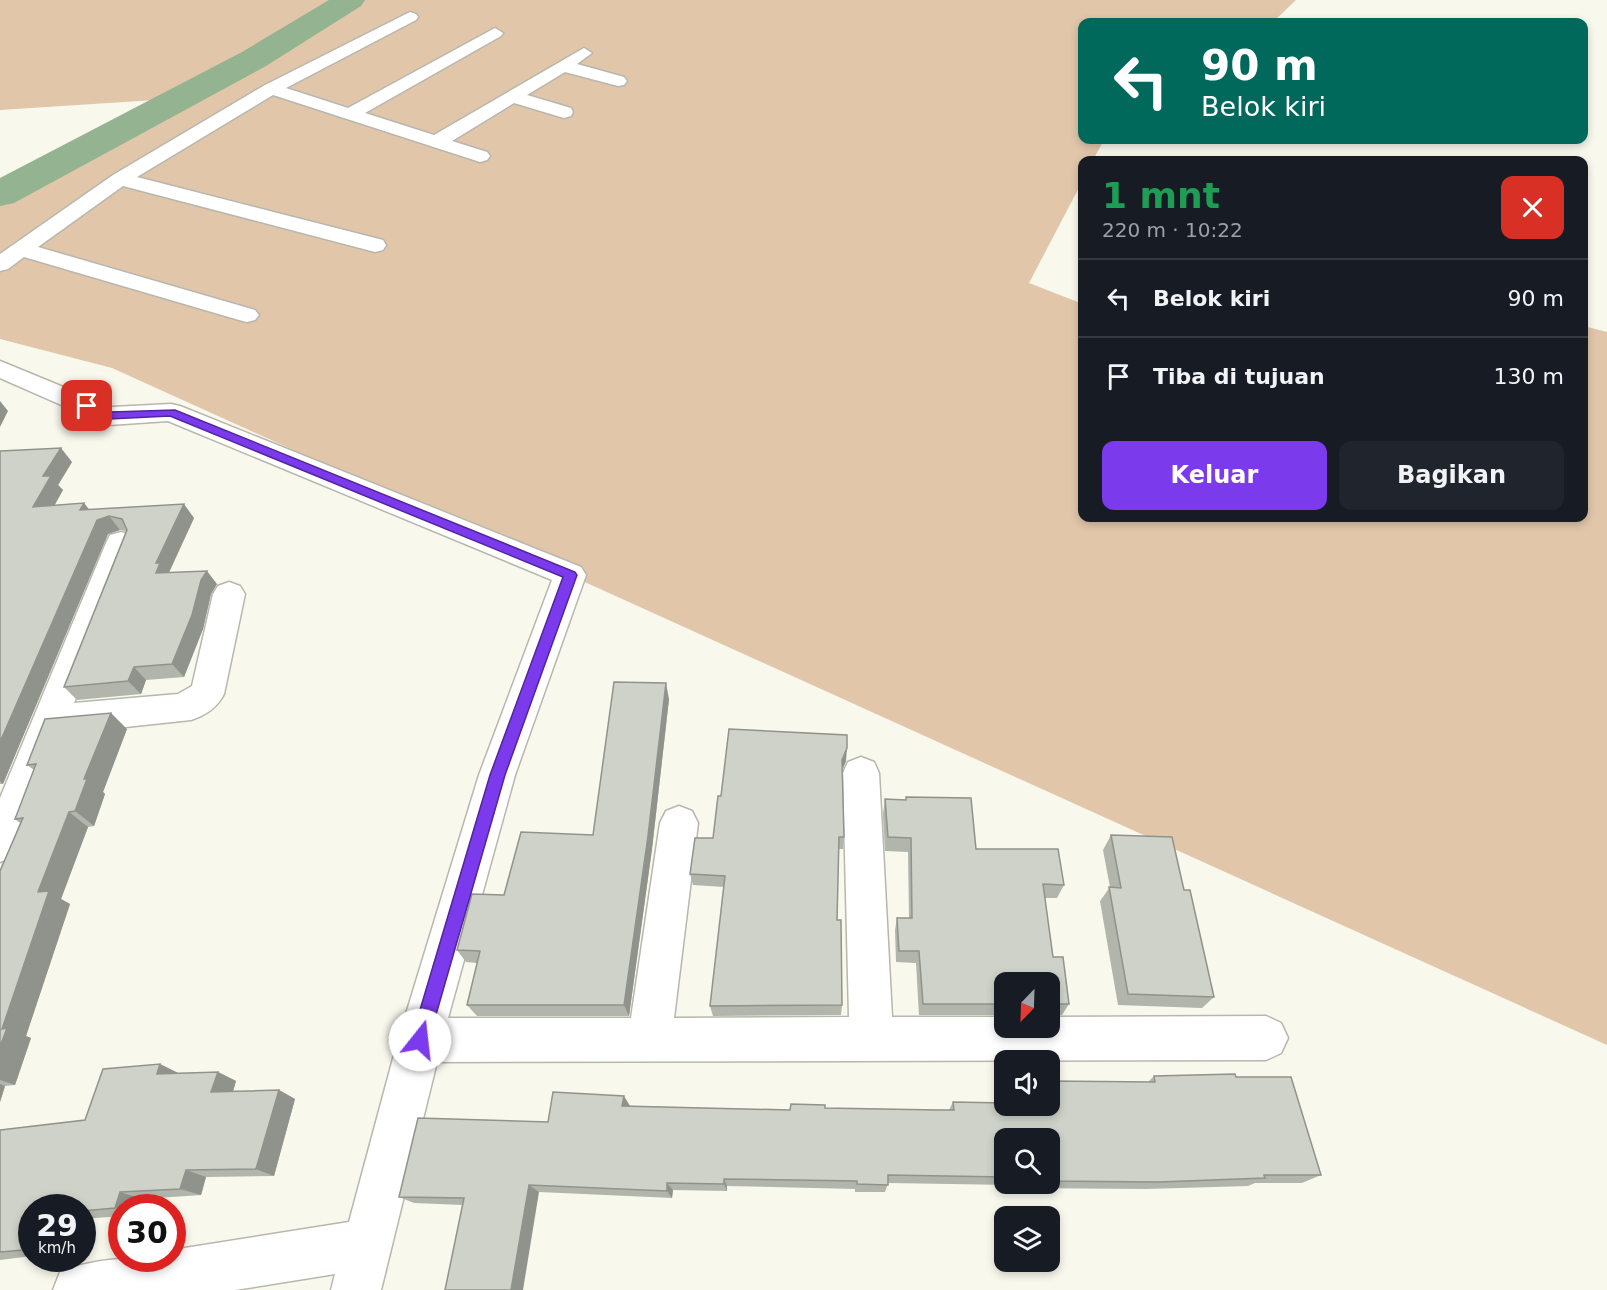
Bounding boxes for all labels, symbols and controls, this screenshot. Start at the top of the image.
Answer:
text: 90 m [1201,41,1318,90]
icon: left [1102,42,1180,120]
text: Belok kiri [1201,91,1326,122]
text: 1 mnt [1102,175,1220,216]
button: close [1501,176,1564,239]
text: 220 m · 10:22 [1102,218,1243,242]
icon: left [1102,282,1135,315]
text: Belok kiri [1153,286,1270,311]
text: 90 m [1508,286,1564,311]
icon: arrive [1102,360,1135,393]
text: Tiba di tujuan [1153,364,1325,389]
text: 130 m [1494,364,1564,389]
pin [61,380,112,431]
icon: arrive [70,389,103,422]
button: Keluar [1102,441,1327,510]
button: Bagikan [1339,441,1564,510]
north arrow [994,972,1060,1038]
map controls [994,972,1060,1272]
position arrow [388,1008,452,1072]
button: sound [994,1050,1060,1116]
button: search [994,1128,1060,1194]
speed limit sign: 30 [108,1194,186,1272]
button: layers [994,1206,1060,1272]
text: 29 [36,1208,78,1243]
text: km/h [38,1239,76,1257]

